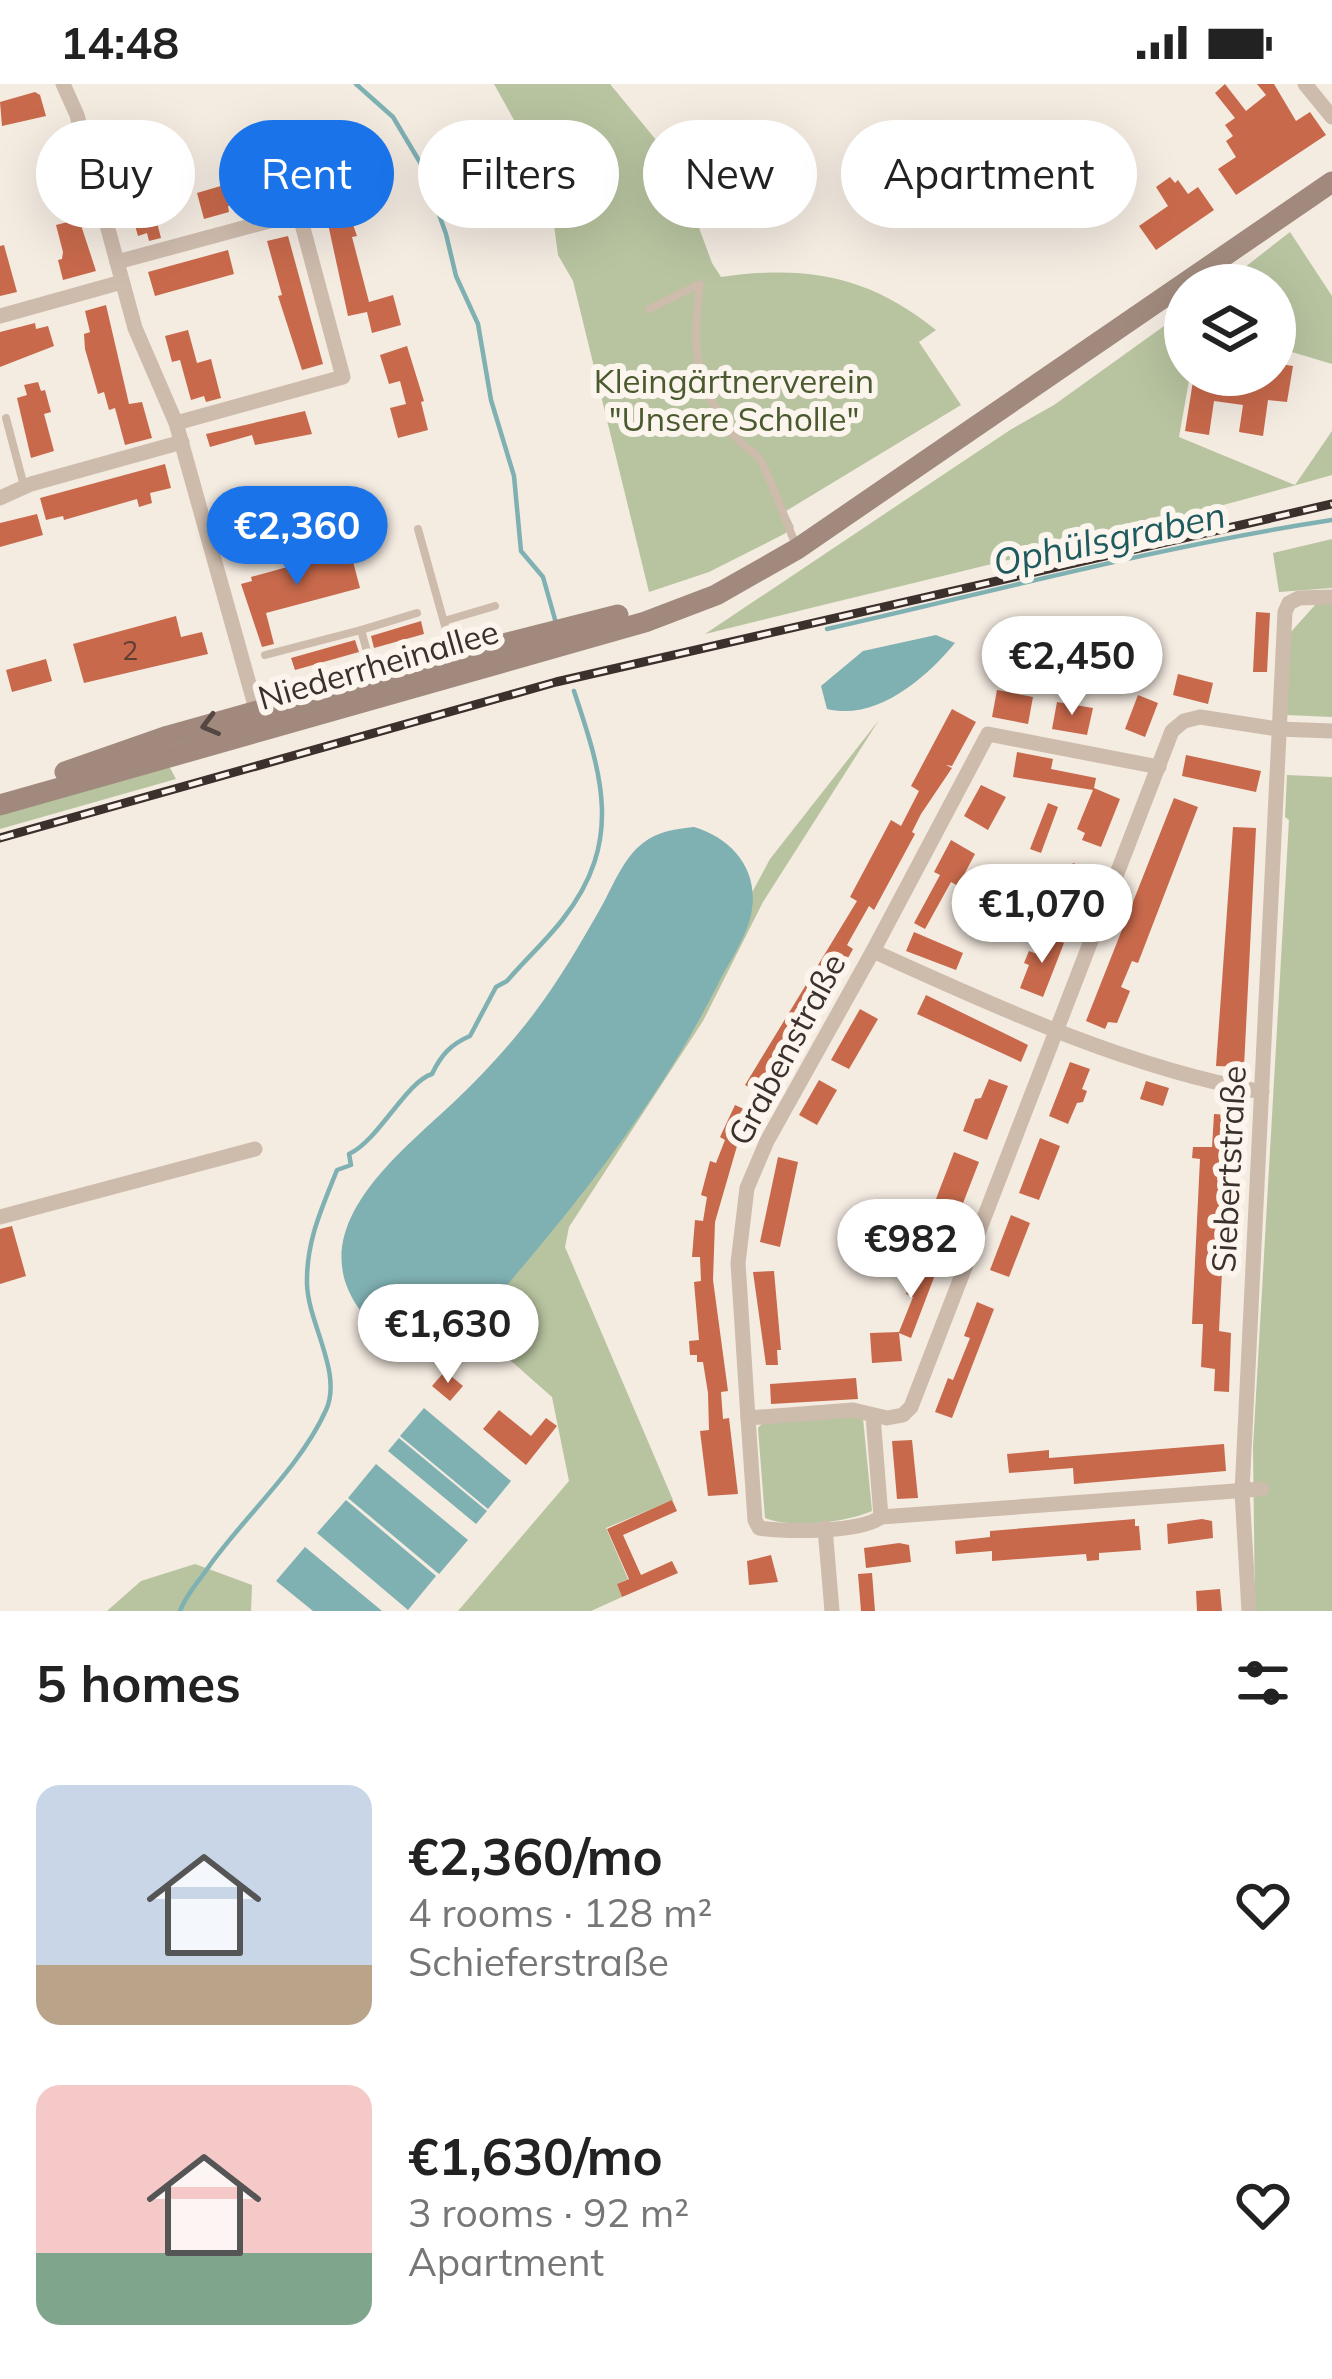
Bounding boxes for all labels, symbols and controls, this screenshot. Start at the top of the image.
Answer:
text: 14:48 [60,14,179,70]
chip: Buy [36,120,195,228]
chip: Rent [219,120,394,228]
chip: Filters [418,120,619,228]
chip: New [643,120,817,228]
chip: Apartment [841,120,1137,228]
map controls [1164,264,1296,396]
button: layers [1164,264,1296,396]
park label: Kleingärtnerverein "Unsere Scholle" [594,360,874,439]
pin: €2,360 [199,486,395,588]
water label: Ophülsgraben [989,491,1229,585]
text: €2,360 [234,500,360,549]
street label: Niederrheinallee [253,610,503,718]
pin: €2,450 [974,616,1170,718]
text: €2,450 [1009,630,1135,679]
house number: 2 [122,633,138,667]
one-way arrow [200,710,221,735]
pin: €1,070 [944,864,1140,966]
text: €1,070 [979,878,1105,927]
street label: Grabenstraße [718,946,854,1152]
street label: Siebertstraße [1202,1065,1254,1273]
pin: €982 [840,1199,982,1301]
text: €982 [864,1213,958,1262]
pin: €1,630 [350,1284,546,1386]
text: €1,630 [385,1298,511,1347]
icon: filters [1230,1650,1296,1716]
text: 5 homes [36,1651,241,1715]
text: €2,360/mo [408,1824,663,1888]
icon: home [132,1833,276,1977]
icon: heart [1230,1872,1296,1938]
text: 4 rooms · 128 m² [408,1888,712,1937]
text: Schieferstraße [408,1937,669,1986]
text: €1,630/mo [408,2124,663,2188]
icon: home [132,2133,276,2277]
icon: heart [1230,2172,1296,2238]
text: 3 rooms · 92 m² [408,2188,689,2237]
text: Apartment [408,2237,604,2286]

